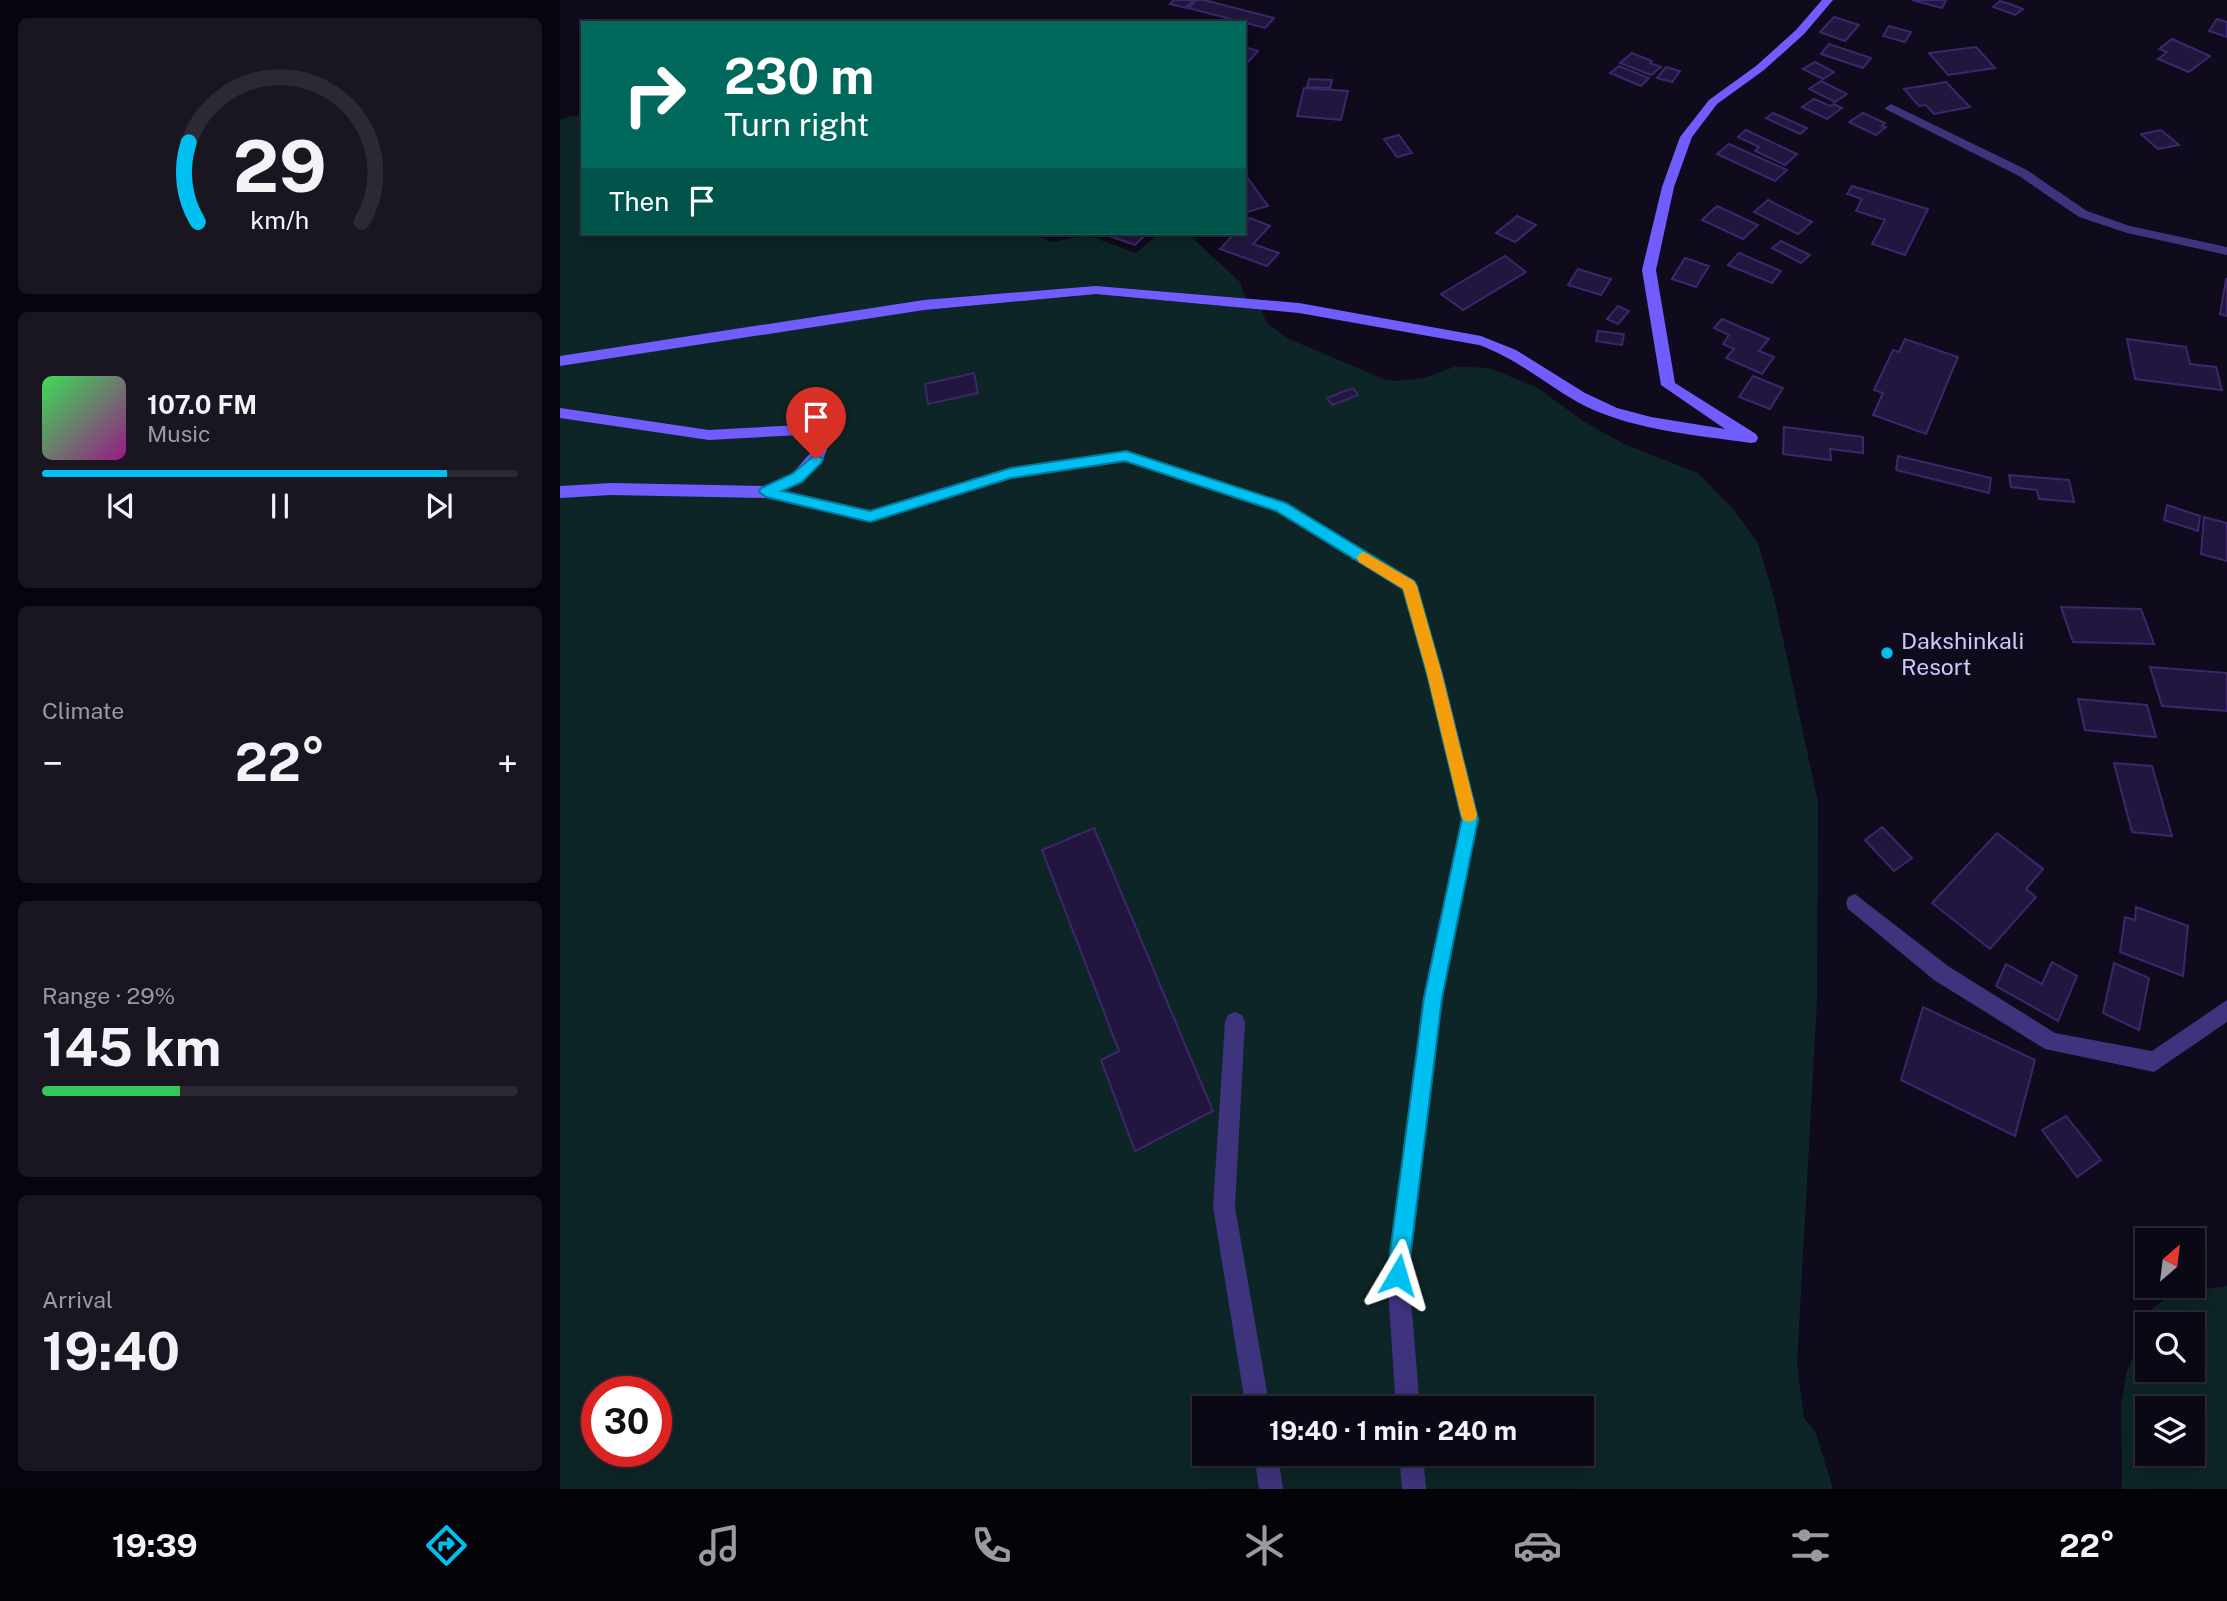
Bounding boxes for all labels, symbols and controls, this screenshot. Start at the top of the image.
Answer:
text: 230 m [724,47,874,105]
icon: right [609,49,700,140]
text: Turn right [724,106,869,143]
text: 29 [233,123,327,208]
icon: arrive [683,182,721,220]
text: Then [609,186,669,217]
text: km/h [251,205,309,235]
pin [786,387,846,459]
text: 107.0 FM [147,389,257,420]
icon: arrive [797,398,835,436]
text: Music [147,420,211,447]
icon: previous [102,487,140,525]
icon: pause [261,487,299,525]
icon: next [420,487,458,525]
place label: Dakshinkali Resort [1901,627,2024,680]
marker: Dakshinkali Resort [1879,645,1895,661]
text: Climate [42,697,124,724]
text: 22° [235,732,325,793]
text: − [42,741,63,786]
text: + [497,741,518,786]
text: Range · 29% [42,982,175,1009]
text: 145 km [42,1017,221,1078]
north arrow [2135,1228,2205,1298]
map controls [2135,1228,2205,1466]
position arrow [1361,1238,1435,1312]
text: Arrival [42,1286,113,1313]
button: search [2135,1312,2205,1382]
text: 19:40 [42,1321,180,1382]
speed limit sign: 30 [581,1376,672,1467]
button: layers [2135,1396,2205,1466]
text: 19:40 · 1 min · 240 m [1269,1415,1517,1446]
icon: directions [422,1521,471,1570]
icon: music [695,1521,744,1570]
icon: phone [967,1521,1016,1570]
icon: climate [1240,1521,1289,1570]
icon: car [1513,1521,1562,1570]
icon: filters [1786,1521,1835,1570]
text: 19:39 [112,1527,198,1564]
text: 22° [2059,1527,2115,1564]

